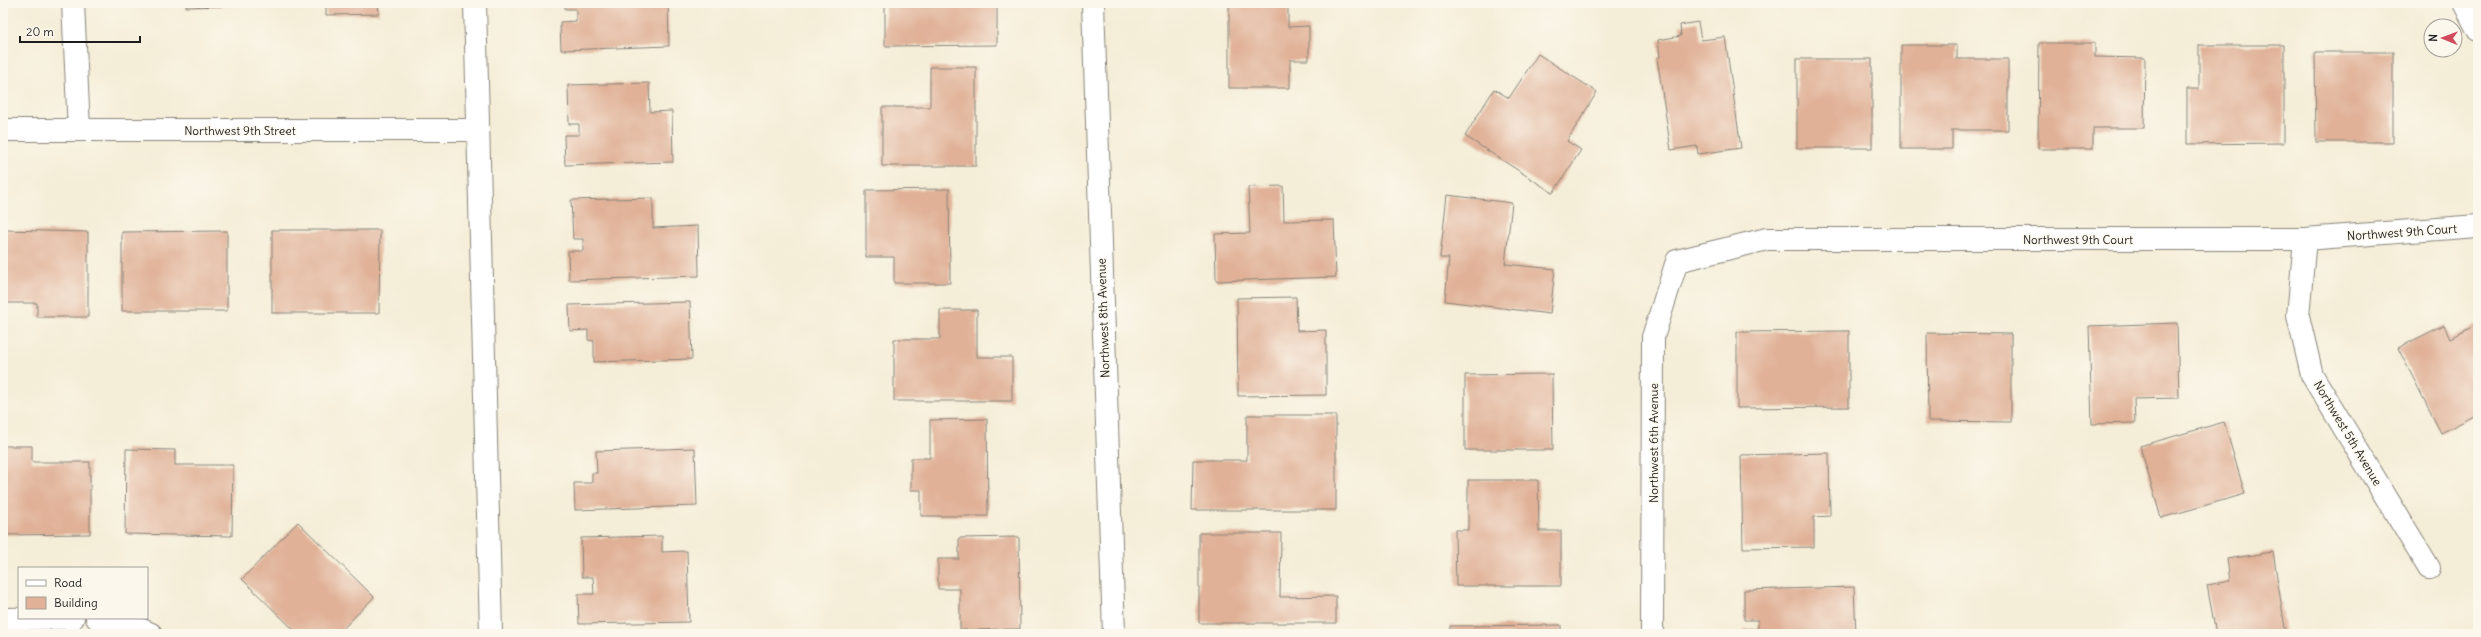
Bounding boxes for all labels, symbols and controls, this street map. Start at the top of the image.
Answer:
scale bar [20,18,140,44]
north arrow [2423,18,2463,58]
text: 20 m [26,24,54,39]
text: N [2426,34,2440,42]
street label: Northwest 9th Street [184,123,296,138]
street label: Northwest 9th Court [2347,221,2457,243]
street label: Northwest 9th Court [2023,232,2133,247]
street label: Northwest 8th Avenue [1093,258,1113,378]
street label: Northwest 5th Avenue [2311,378,2385,488]
street label: Northwest 6th Avenue [1646,383,1661,503]
legend [18,567,148,619]
text: Road [54,575,82,590]
text: Building [54,595,98,610]

